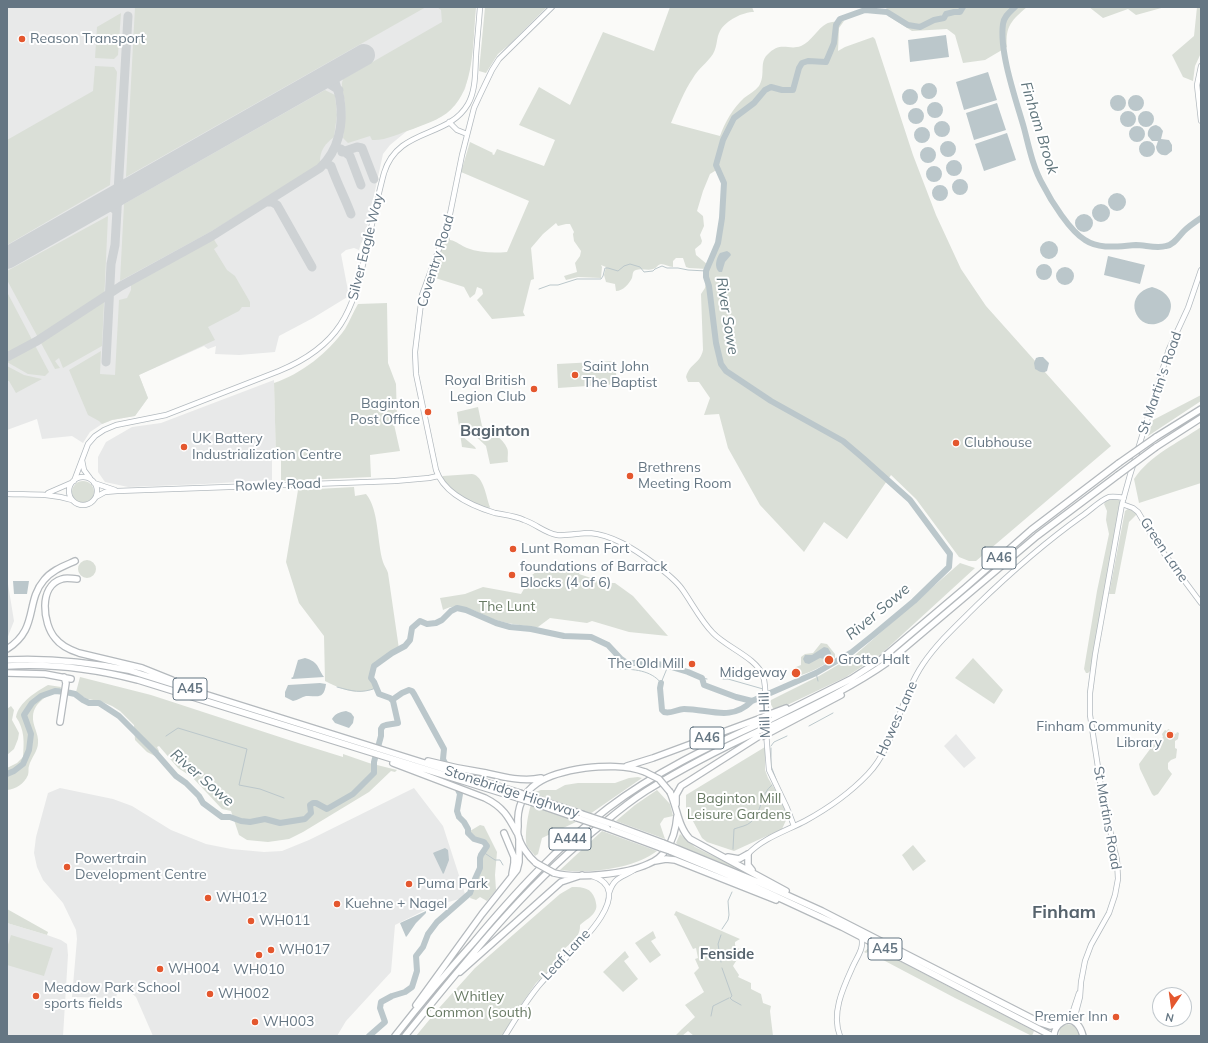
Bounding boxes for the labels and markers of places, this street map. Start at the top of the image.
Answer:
place label: Reason Transport [30,31,145,47]
marker: Reason Transport [17,34,27,44]
place label: Saint John The Baptist [583,359,657,392]
marker: Saint John The Baptist [570,370,580,380]
place label: Royal British Legion Club [445,373,526,406]
marker: Royal British Legion Club [529,384,539,394]
place label: Baginton Post Office [350,396,420,428]
marker: Baginton Post Office [423,407,433,417]
place label: UK Battery Industrialization Centre [192,431,342,464]
place label: Clubhouse [964,435,1032,451]
marker: Clubhouse [951,438,961,448]
marker: UK Battery Industrialization Centre [179,442,189,452]
place label: Brethrens Meeting Room [638,460,732,492]
marker: Brethrens Meeting Room [625,471,635,481]
place label: Lunt Roman Fort [521,541,629,557]
marker: Lunt Roman Fort [508,544,518,554]
place label: foundations of Barrack Blocks (4 of 6) [520,559,668,592]
marker: foundations of Barrack Blocks (4 of 6) [507,570,517,580]
place label: Grotto Halt [838,652,910,668]
marker: Grotto Halt [823,654,835,666]
place label: The Old Mill [608,656,684,672]
marker: The Old Mill [687,659,697,669]
place label: Midgeway [719,665,787,681]
marker: Midgeway [790,667,802,679]
place label: Finham Community Library [1036,719,1162,752]
marker: Finham Community Library [1165,730,1175,740]
place label: Powertrain Development Centre [75,851,207,884]
marker: Powertrain Development Centre [62,862,72,872]
place label: Puma Park [417,876,488,892]
marker: Puma Park [404,879,414,889]
place label: WH012 [216,890,267,906]
marker: WH012 [203,893,213,903]
place label: Kuehne + Nagel [345,896,447,912]
marker: Kuehne + Nagel [332,899,342,909]
place label: WH011 [259,913,310,929]
marker: WH011 [246,916,256,926]
place label: WH017 [279,942,330,958]
marker: WH017 [266,945,276,955]
marker: WH010 [254,950,264,960]
place label: WH004 [168,961,219,977]
place label: WH010 [233,962,285,978]
marker: WH004 [155,964,165,974]
place label: Meadow Park School sports fields [44,980,180,1012]
place label: WH002 [218,986,269,1002]
marker: WH002 [205,989,215,999]
marker: Meadow Park School sports fields [31,991,41,1001]
place label: Premier Inn [1034,1009,1108,1025]
marker: Premier Inn [1111,1012,1121,1022]
place label: WH003 [263,1014,314,1030]
marker: WH003 [250,1017,260,1027]

